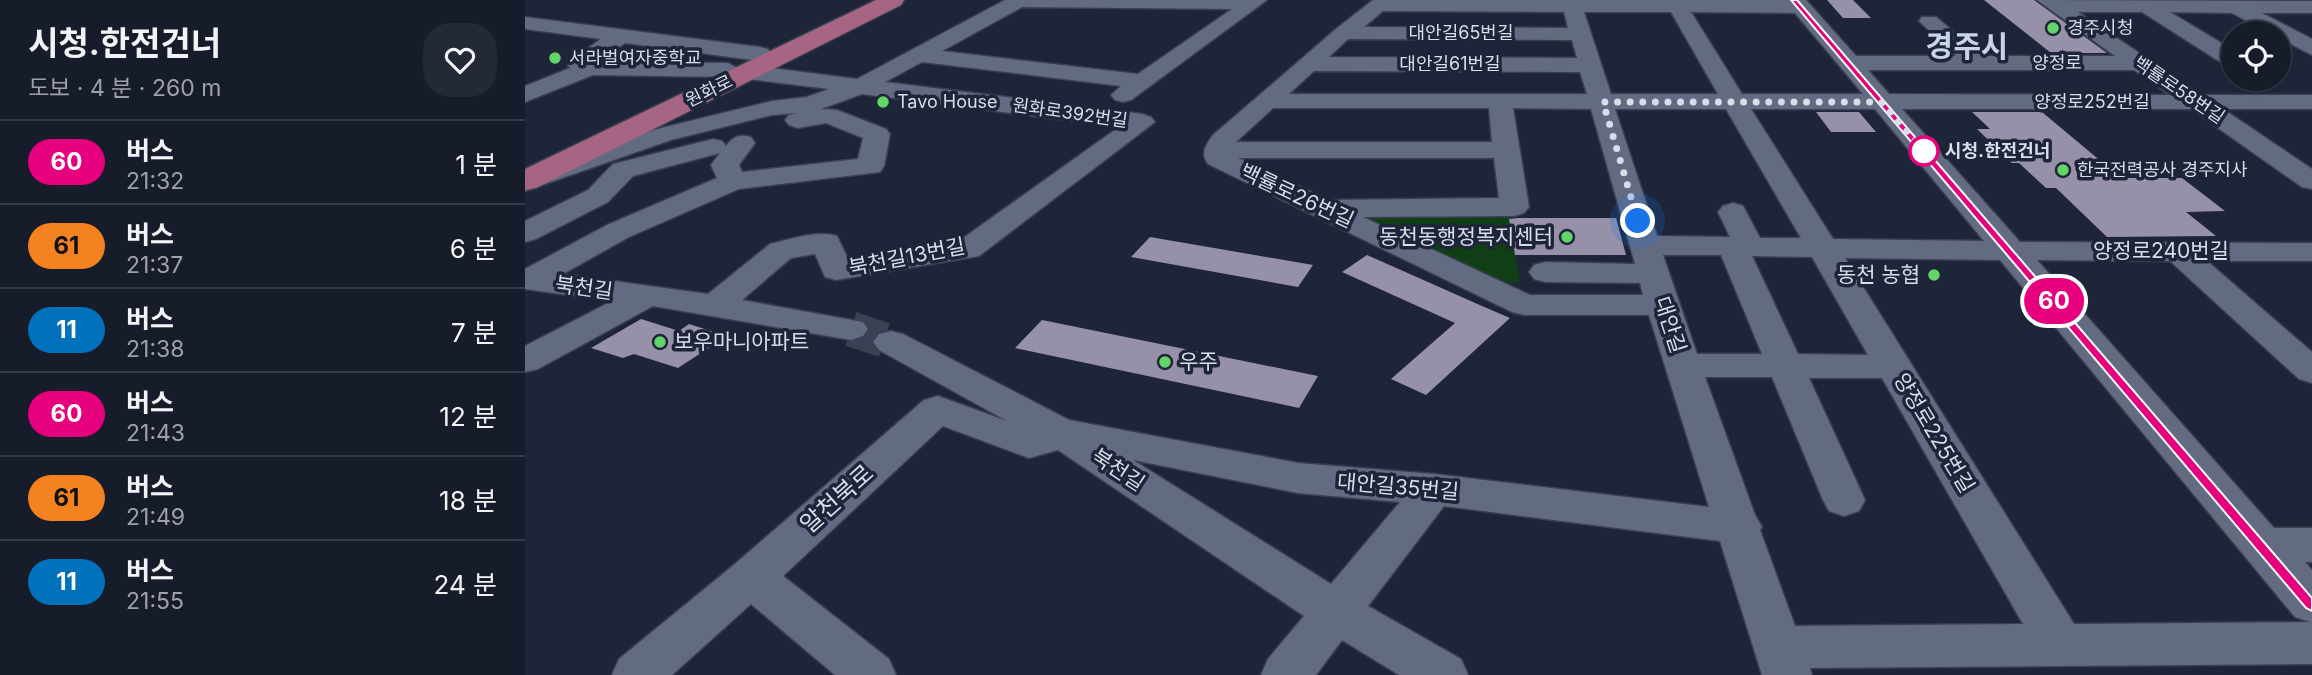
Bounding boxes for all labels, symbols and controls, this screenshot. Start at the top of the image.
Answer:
place label: 경주시청 [2067,17,2133,38]
marker: 경주시청 [2045,20,2061,36]
map controls [2221,21,2291,91]
button: locate [2221,21,2291,91]
street label: 대안길65번길 [1409,22,1513,43]
text: 시청.한전건너 [28,23,221,63]
button: heart [423,23,497,97]
district label: 경주시 [1926,28,2008,64]
place label: 서라벌여자중학교 [569,47,701,68]
marker: 서라벌여자중학교 [547,50,563,66]
street label: 양정로 [2032,52,2082,73]
street label: 백률로58번길 [2130,52,2229,128]
street label: 대안길61번길 [1399,53,1501,74]
street label: 원화로 [682,70,736,111]
text: 도보 · 4 분 · 260 m [28,74,221,102]
place label: Tavo House [897,91,998,112]
street label: 양정로252번길 [2034,91,2150,112]
marker: Tavo House [875,94,891,110]
street label: 원화로392번길 [1011,94,1129,131]
text: 버스 [126,135,174,166]
marker: 시청.한전건너 [1909,136,1939,166]
place label: 시청.한전건너 [1945,140,2050,161]
text: 60 [51,147,82,176]
text: 1 분 [455,149,497,180]
street label: 백률로26번길 [1236,158,1358,233]
place label: 한국전력공사 경주지사 [2077,159,2248,180]
marker: 한국전력공사 경주지사 [2055,162,2071,178]
text: 21:32 [126,167,184,195]
your location [1620,203,1655,238]
text: 버스 [126,219,174,250]
place label: 동천동행정복지센터 [1379,224,1553,249]
marker: 동천동행정복지센터 [1559,229,1575,245]
text: 61 [54,231,79,260]
text: 6 분 [450,233,497,264]
street label: 북천길13번길 [847,233,967,280]
street label: 양정로240번길 [2093,238,2229,263]
text: 21:37 [126,251,183,279]
place label: 동천 농협 [1837,262,1920,287]
marker: 동천 농협 [1926,267,1942,283]
street label: 북천길 [554,271,615,304]
line badge: 60 [2023,278,2085,324]
text: 60 [2038,286,2070,315]
street label: 대안길 [1650,293,1691,356]
text: 버스 [126,303,174,334]
text: 11 [56,315,77,344]
text: 7 분 [451,317,497,348]
place label: 보우마니아파트 [674,329,809,354]
marker: 보우마니아파트 [652,334,668,350]
text: 21:38 [126,335,184,363]
place label: 우주 [1179,349,1218,374]
marker: 우주 [1157,354,1173,370]
street label: 양정로225번길 [1889,368,1980,497]
text: 버스 [126,387,174,418]
text: 60 [51,399,82,428]
text: 12 분 [439,401,497,432]
text: 21:43 [126,419,185,447]
street label: 북천길 [1087,443,1149,496]
street label: 알천북로 [794,458,879,539]
street label: 대안길35번길 [1336,469,1460,504]
text: 버스 [126,471,174,502]
text: 61 [54,483,79,512]
text: 18 분 [439,485,497,516]
text: 21:49 [126,503,185,531]
text: 버스 [126,555,174,586]
text: 11 [56,567,77,596]
text: 24 분 [434,569,497,600]
text: 21:55 [126,587,184,615]

